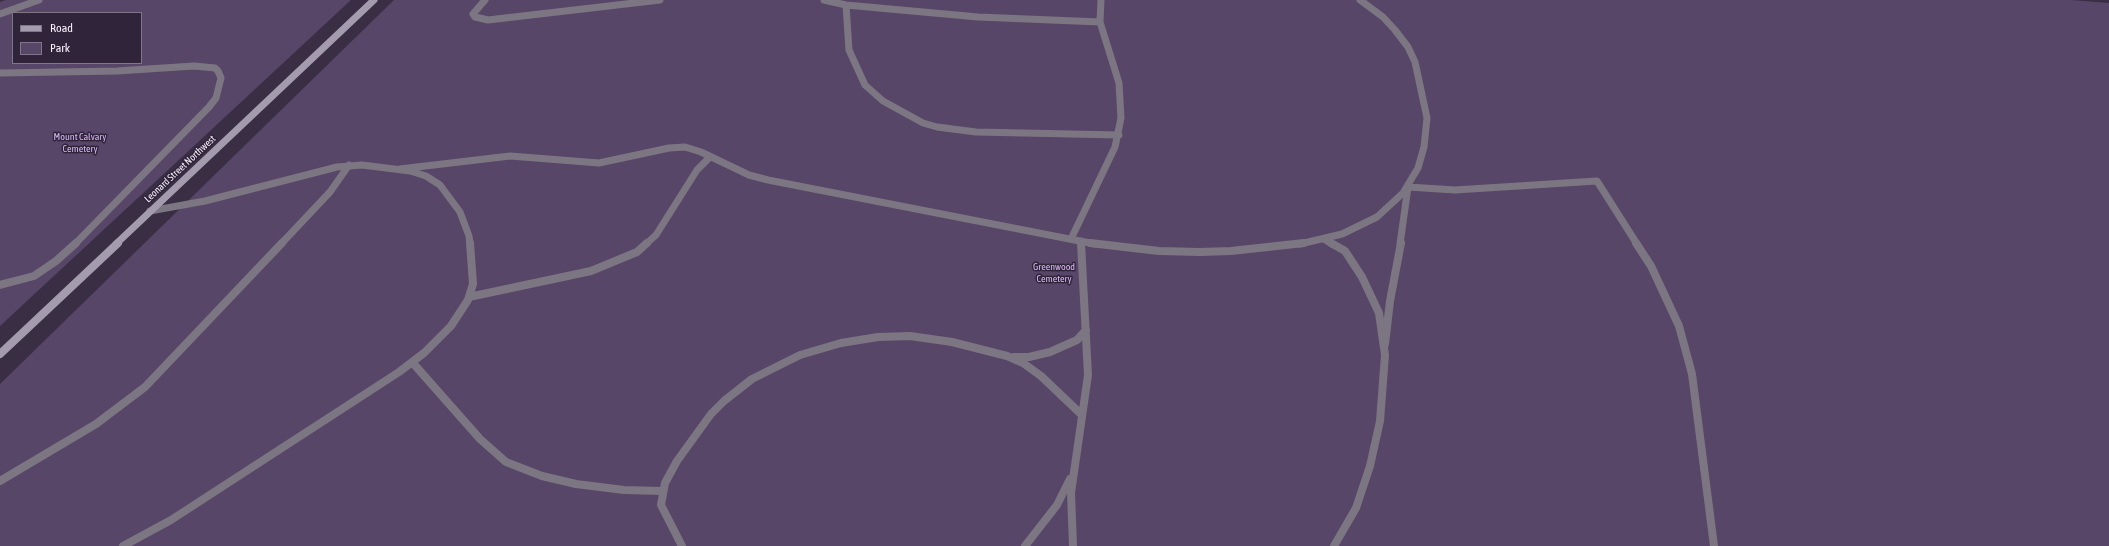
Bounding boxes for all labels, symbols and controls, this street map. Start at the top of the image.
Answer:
legend [12,12,142,64]
text: Road [50,21,73,35]
text: Park [50,41,70,55]
park label: Mount Calvary Cemetery [54,131,106,154]
street label: Leonard Street Northwest [142,133,218,205]
park label: Greenwood Cemetery [1033,261,1075,284]

